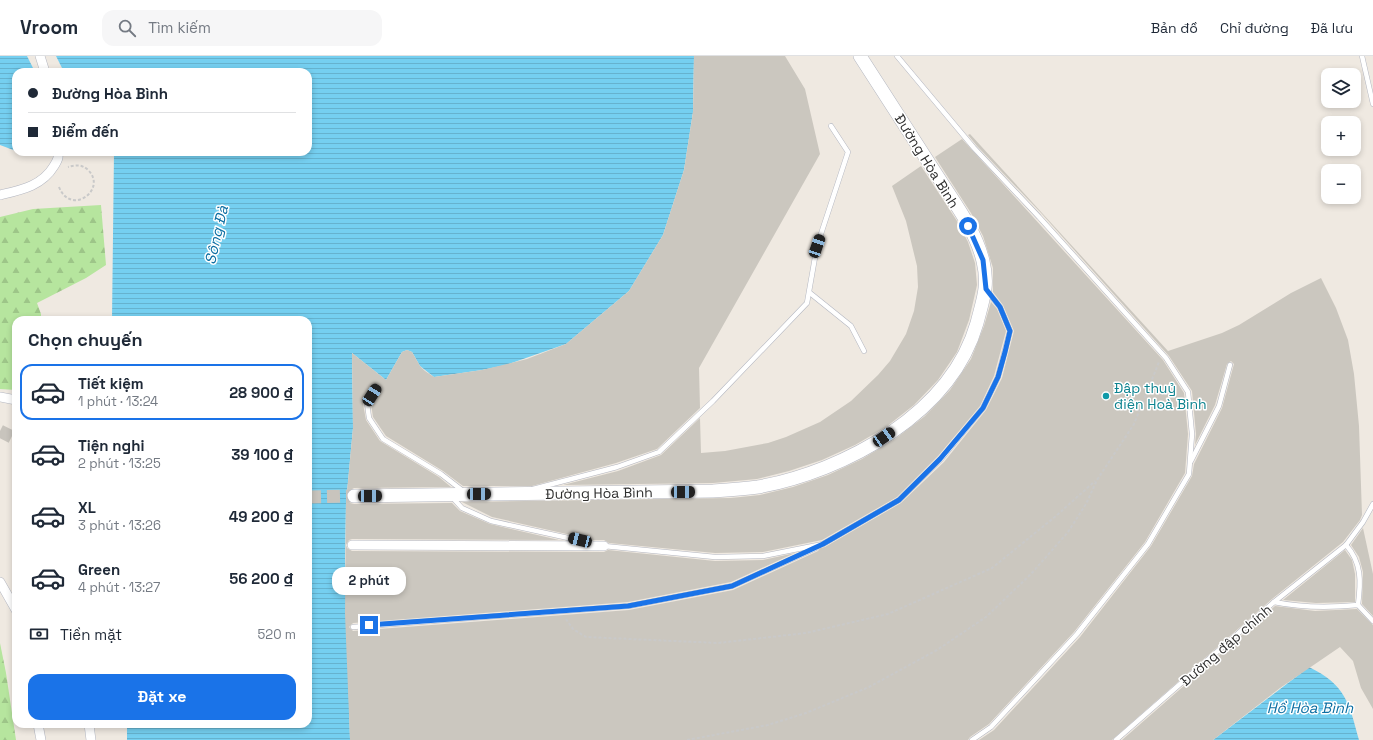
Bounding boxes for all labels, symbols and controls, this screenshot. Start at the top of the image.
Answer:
search box [102,10,382,46]
text: Vroom [20,15,78,40]
icon: search [116,17,138,39]
text: Tìm kiếm [148,18,211,37]
text: Bản đồ [1151,19,1198,37]
text: Chỉ đường [1220,19,1289,37]
text: Đã lưu [1311,19,1353,37]
map controls [1321,68,1361,204]
button: layers [1321,68,1361,108]
text: Đường Hòa Bình [52,84,168,103]
street label: Đường Hòa Bình [891,111,963,211]
button: + [1321,116,1361,156]
text: Điểm đến [52,122,119,141]
button: − [1321,164,1361,204]
water label: Sông Đà [200,203,232,266]
route start [959,217,977,235]
car [807,233,827,259]
text: Chọn chuyến [28,328,143,351]
icon: car [30,374,66,410]
text: Tiết kiệm [78,374,144,393]
place label: Đập thuỷ điện Hoà Bình [1114,379,1207,413]
car [360,382,384,408]
text: 28 900 ₫ [229,383,294,402]
marker: Đập thuỷ điện Hoà Bình [1101,391,1111,401]
text: 1 phút · 13:24 [78,393,158,410]
car [871,425,897,449]
icon: car [30,436,66,472]
text: Tiện nghi [78,436,144,455]
text: 39 100 ₫ [231,445,294,464]
text: 2 phút · 13:25 [78,455,161,472]
street label: Đường Hòa Bình [545,483,653,503]
car [671,486,695,498]
car [467,488,491,500]
car [358,490,382,502]
icon: car [30,498,66,534]
text: XL [78,498,96,517]
text: 49 200 ₫ [229,507,294,526]
text: 3 phút · 13:26 [78,517,161,534]
car [567,531,593,549]
icon: car [30,560,66,596]
text: Green [78,560,120,579]
callout: 2 phút [332,567,406,595]
text: 56 200 ₫ [229,569,294,588]
text: 2 phút [348,572,390,589]
text: 4 phút · 13:27 [78,579,160,596]
street label: Đường đập chính [1177,600,1275,690]
route end [360,616,378,634]
icon: cash [28,623,50,645]
text: Tiền mặt [60,625,122,644]
text: 520 m [258,626,296,643]
button: Đặt xe [28,674,296,720]
water label: Hồ Hòa Bình [1267,698,1354,717]

